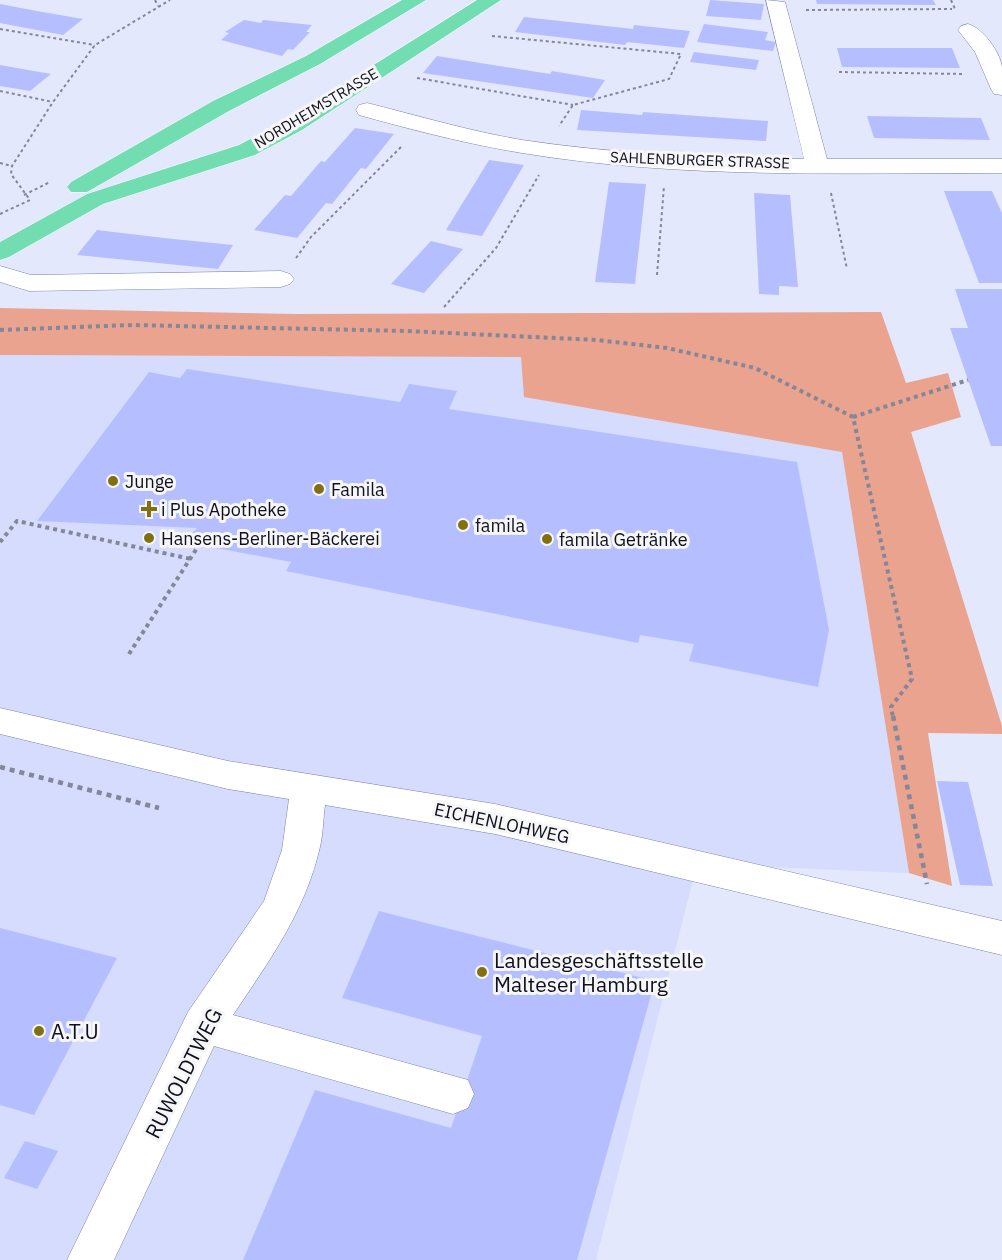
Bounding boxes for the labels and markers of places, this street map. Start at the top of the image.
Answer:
place label: Junge [125,470,174,493]
marker: Junge [106,474,120,488]
place label: Famila [331,478,385,501]
marker: Famila [312,482,326,496]
place label: i Plus Apotheke [161,498,286,521]
marker: i Plus Apotheke [142,502,156,516]
place label: famila [475,514,526,537]
marker: famila [456,518,470,532]
place label: Hansens-Berliner-Bäckerei [161,527,380,550]
place label: famila Getränke [559,528,688,551]
marker: Hansens-Berliner-Bäckerei [142,531,156,545]
marker: famila Getränke [540,532,554,546]
place label: Landesgeschäftsstelle Malteser Hamburg [494,946,704,998]
marker: Landesgeschäftsstelle Malteser Hamburg [475,965,489,979]
place label: A.T.U [51,1017,99,1045]
marker: A.T.U [32,1024,46,1038]

